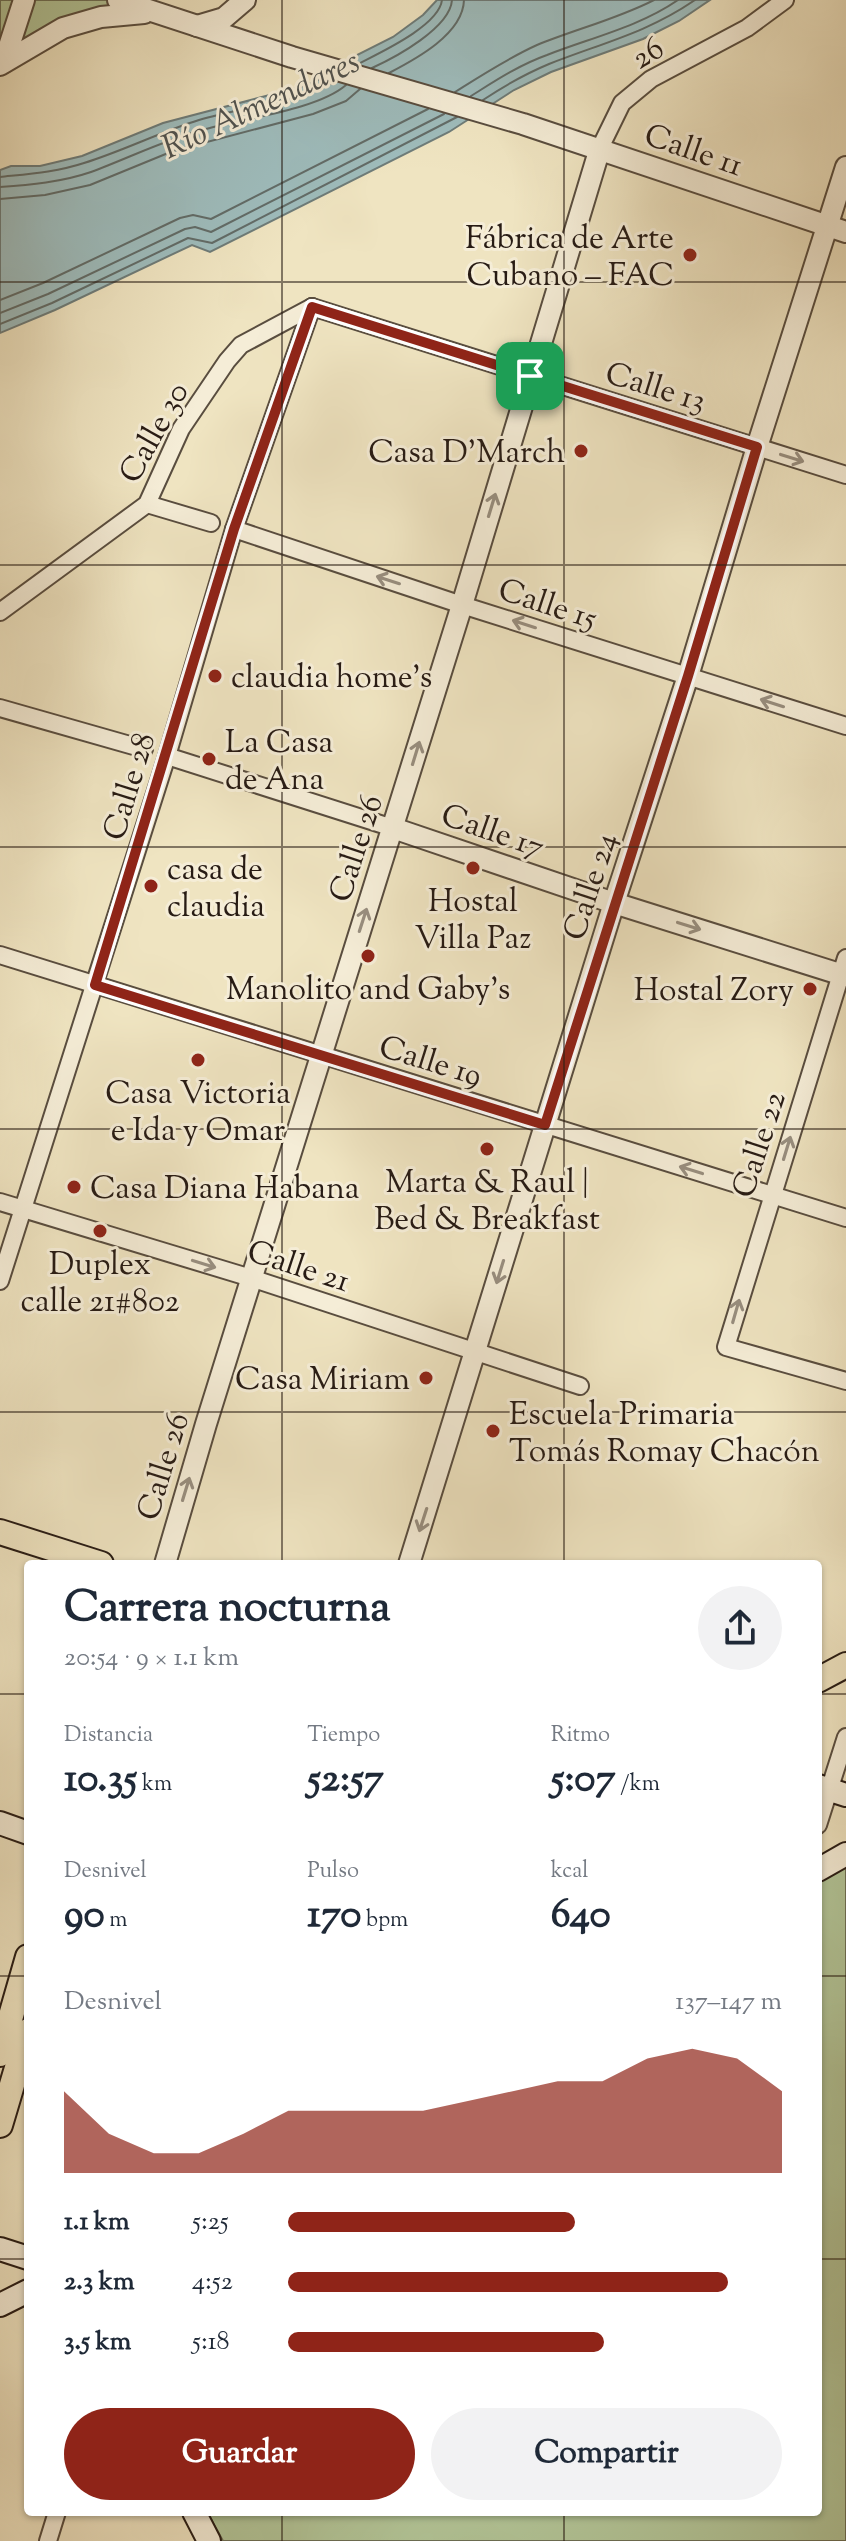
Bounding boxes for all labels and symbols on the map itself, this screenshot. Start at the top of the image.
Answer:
street label: 26 [623,27,674,82]
water label: Río Almendares [154,39,369,173]
street label: Calle 11 [638,114,748,190]
place label: Fábrica de Arte Cubano – FAC [465,217,674,300]
marker: Fábrica de Arte Cubano – FAC [681,246,699,264]
pin [496,342,564,410]
street label: Calle 13 [599,352,711,426]
street label: Calle 30 [109,375,202,492]
place label: Casa D'March [368,431,565,477]
marker: Casa D'March [572,442,590,460]
one-way arrow [778,451,804,466]
one-way arrow [485,492,500,518]
street label: Calle 15 [492,568,602,643]
one-way arrow [375,572,400,587]
one-way arrow [511,616,536,631]
place label: claudia home’s [231,656,432,702]
marker: claudia home’s [206,667,224,685]
one-way arrow [759,695,785,710]
place label: La Casa de Ana [225,721,334,804]
street label: Calle 28 [93,727,169,846]
one-way arrow [409,741,424,766]
marker: La Casa de Ana [200,750,218,768]
street label: Calle 26 [319,789,397,908]
street label: Calle 17 [434,794,550,872]
street label: Calle 24 [553,827,631,947]
place label: casa de claudia [167,848,265,931]
marker: Hostal Villa Paz [464,859,482,877]
marker: casa de claudia [142,877,160,895]
place label: Hostal Villa Paz [415,880,531,963]
one-way arrow [357,908,371,933]
one-way arrow [676,920,701,935]
marker: Manolito and Gaby's [359,947,377,965]
place label: Manolito and Gaby's [226,968,510,1014]
place label: Hostal Zory [634,969,794,1015]
marker: Hostal Zory [801,980,819,998]
street label: Calle 19 [373,1025,487,1100]
marker: Casa Victoria e Ida y Omar [189,1051,207,1069]
place label: Casa Victoria e Ida y Omar [105,1072,291,1155]
street label: Calle 22 [722,1086,800,1204]
one-way arrow [780,1135,795,1161]
marker: Marta & Raul | Bed & Breakfast [478,1140,496,1158]
place label: Marta & Raul | Bed & Breakfast [374,1161,600,1244]
one-way arrow [679,1162,705,1177]
place label: Casa Diana Habana [90,1167,360,1213]
marker: Casa Diana Habana [65,1178,83,1196]
marker: Duplex calle 21#802 [91,1222,109,1240]
street label: Calle 21 [241,1230,355,1306]
place label: Duplex calle 21#802 [21,1243,180,1326]
one-way arrow [191,1257,217,1272]
one-way arrow [492,1258,507,1284]
one-way arrow [730,1299,745,1325]
place label: Casa Miriam [235,1358,410,1404]
marker: Casa Miriam [417,1369,435,1387]
place label: Escuela Primaria Tomás Romay Chacón [509,1393,820,1476]
street label: Calle 26 [127,1407,203,1526]
marker: Escuela Primaria Tomás Romay Chacón [484,1422,502,1440]
one-way arrow [180,1477,194,1502]
one-way arrow [415,1507,429,1532]

